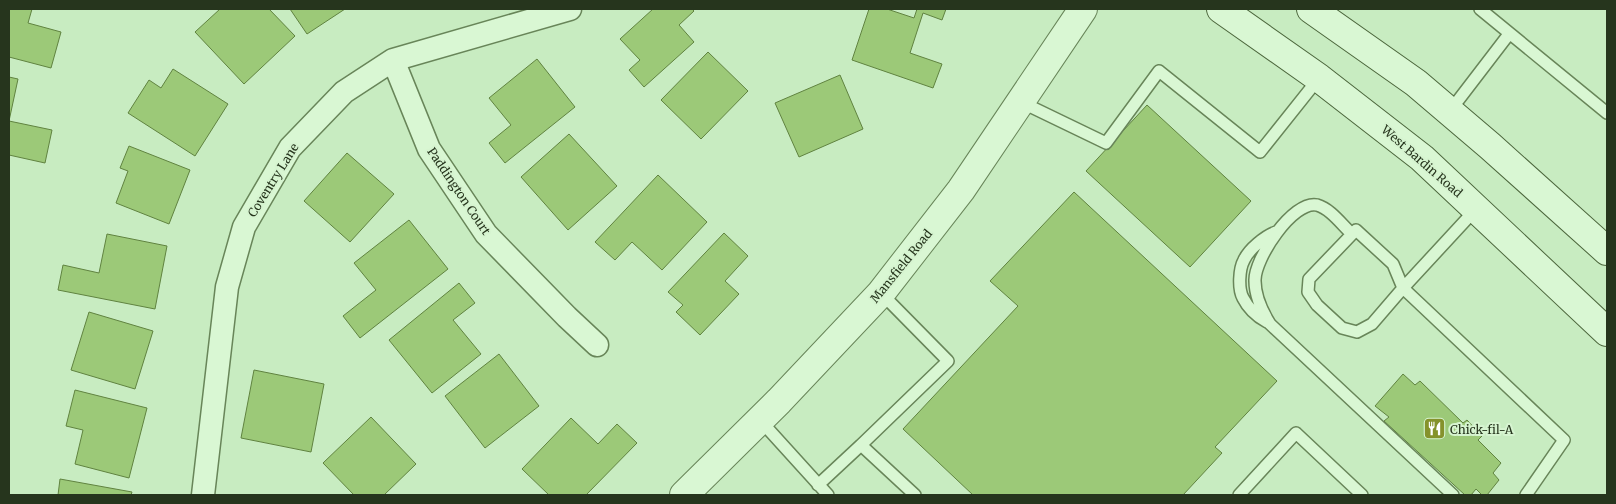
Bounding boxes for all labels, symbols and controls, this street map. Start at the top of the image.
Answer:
street label: West Bardin Road [1378,121,1465,200]
street label: Coventry Lane [244,140,302,220]
street label: Paddington Court [424,144,494,238]
street label: Mansfield Road [867,226,935,306]
restaurant icon: Chick-fil-A [1422,417,1446,441]
place label: Chick-fil-A [1450,422,1514,437]

